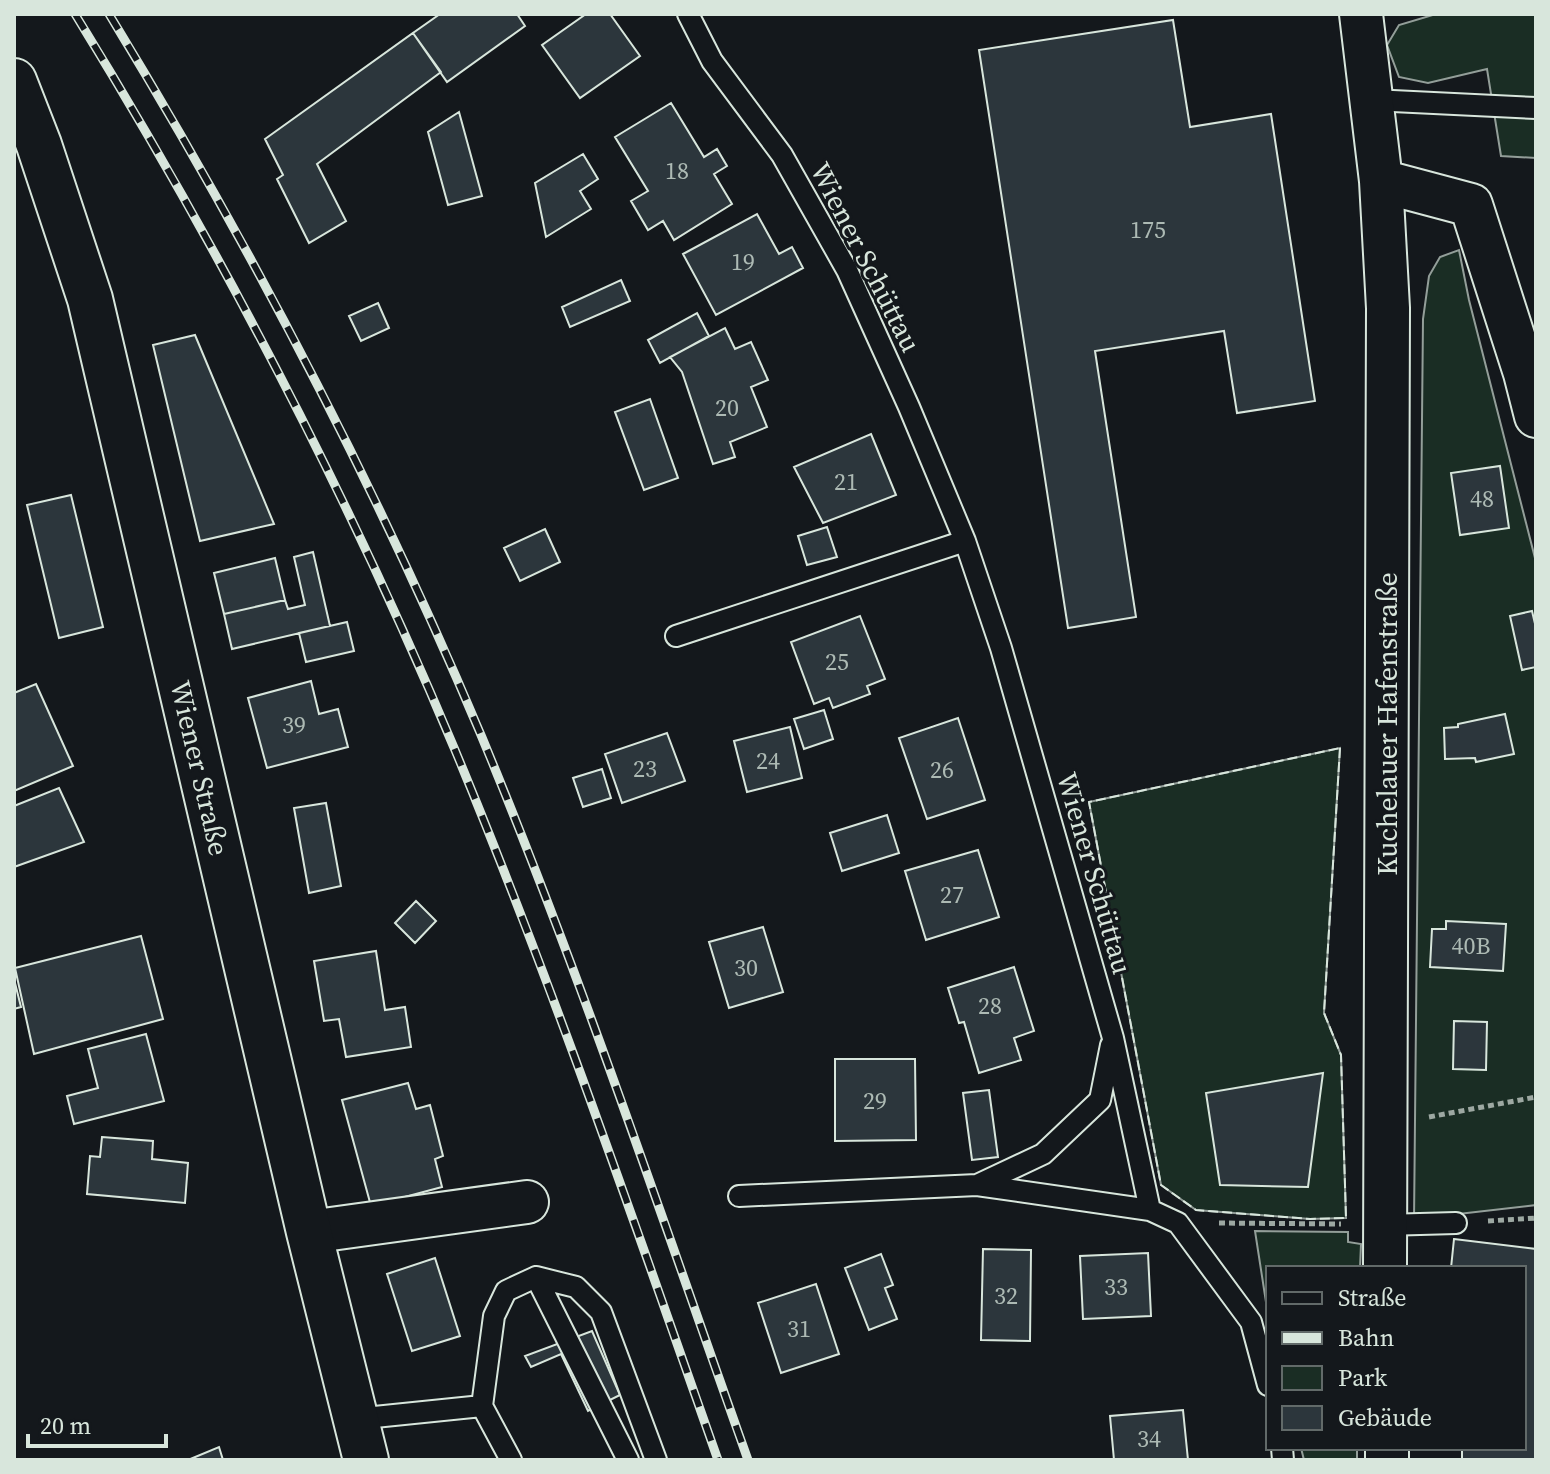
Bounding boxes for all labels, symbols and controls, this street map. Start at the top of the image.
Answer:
house number: 18 [665,154,689,187]
street label: Wiener Schüttau [802,156,930,358]
house number: 175 [1130,213,1166,246]
house number: 19 [731,245,755,278]
house number: 20 [715,391,739,424]
house number: 21 [834,465,858,498]
house number: 48 [1470,482,1494,515]
street label: Kuchelauer Hafenstraße [1368,572,1406,876]
house number: 25 [825,645,849,678]
street label: Wiener Straße [161,677,239,859]
house number: 39 [282,708,306,741]
house number: 24 [756,744,780,777]
house number: 23 [633,752,657,785]
house number: 26 [930,753,954,786]
street label: Wiener Schüttau [1048,768,1142,978]
house number: 27 [940,878,964,911]
house number: 40B [1451,929,1491,962]
house number: 30 [734,951,758,984]
house number: 28 [978,989,1002,1022]
house number: 29 [863,1084,887,1117]
legend [1266,1266,1526,1450]
house number: 33 [1104,1270,1128,1303]
house number: 32 [994,1279,1018,1312]
text: Straße [1338,1281,1406,1314]
house number: 31 [787,1312,811,1345]
text: Bahn [1338,1321,1394,1354]
text: Park [1338,1361,1388,1394]
scale bar [28,1398,166,1448]
text: Gebäude [1338,1401,1432,1434]
text: 20 m [40,1409,91,1442]
house number: 34 [1137,1422,1161,1455]

